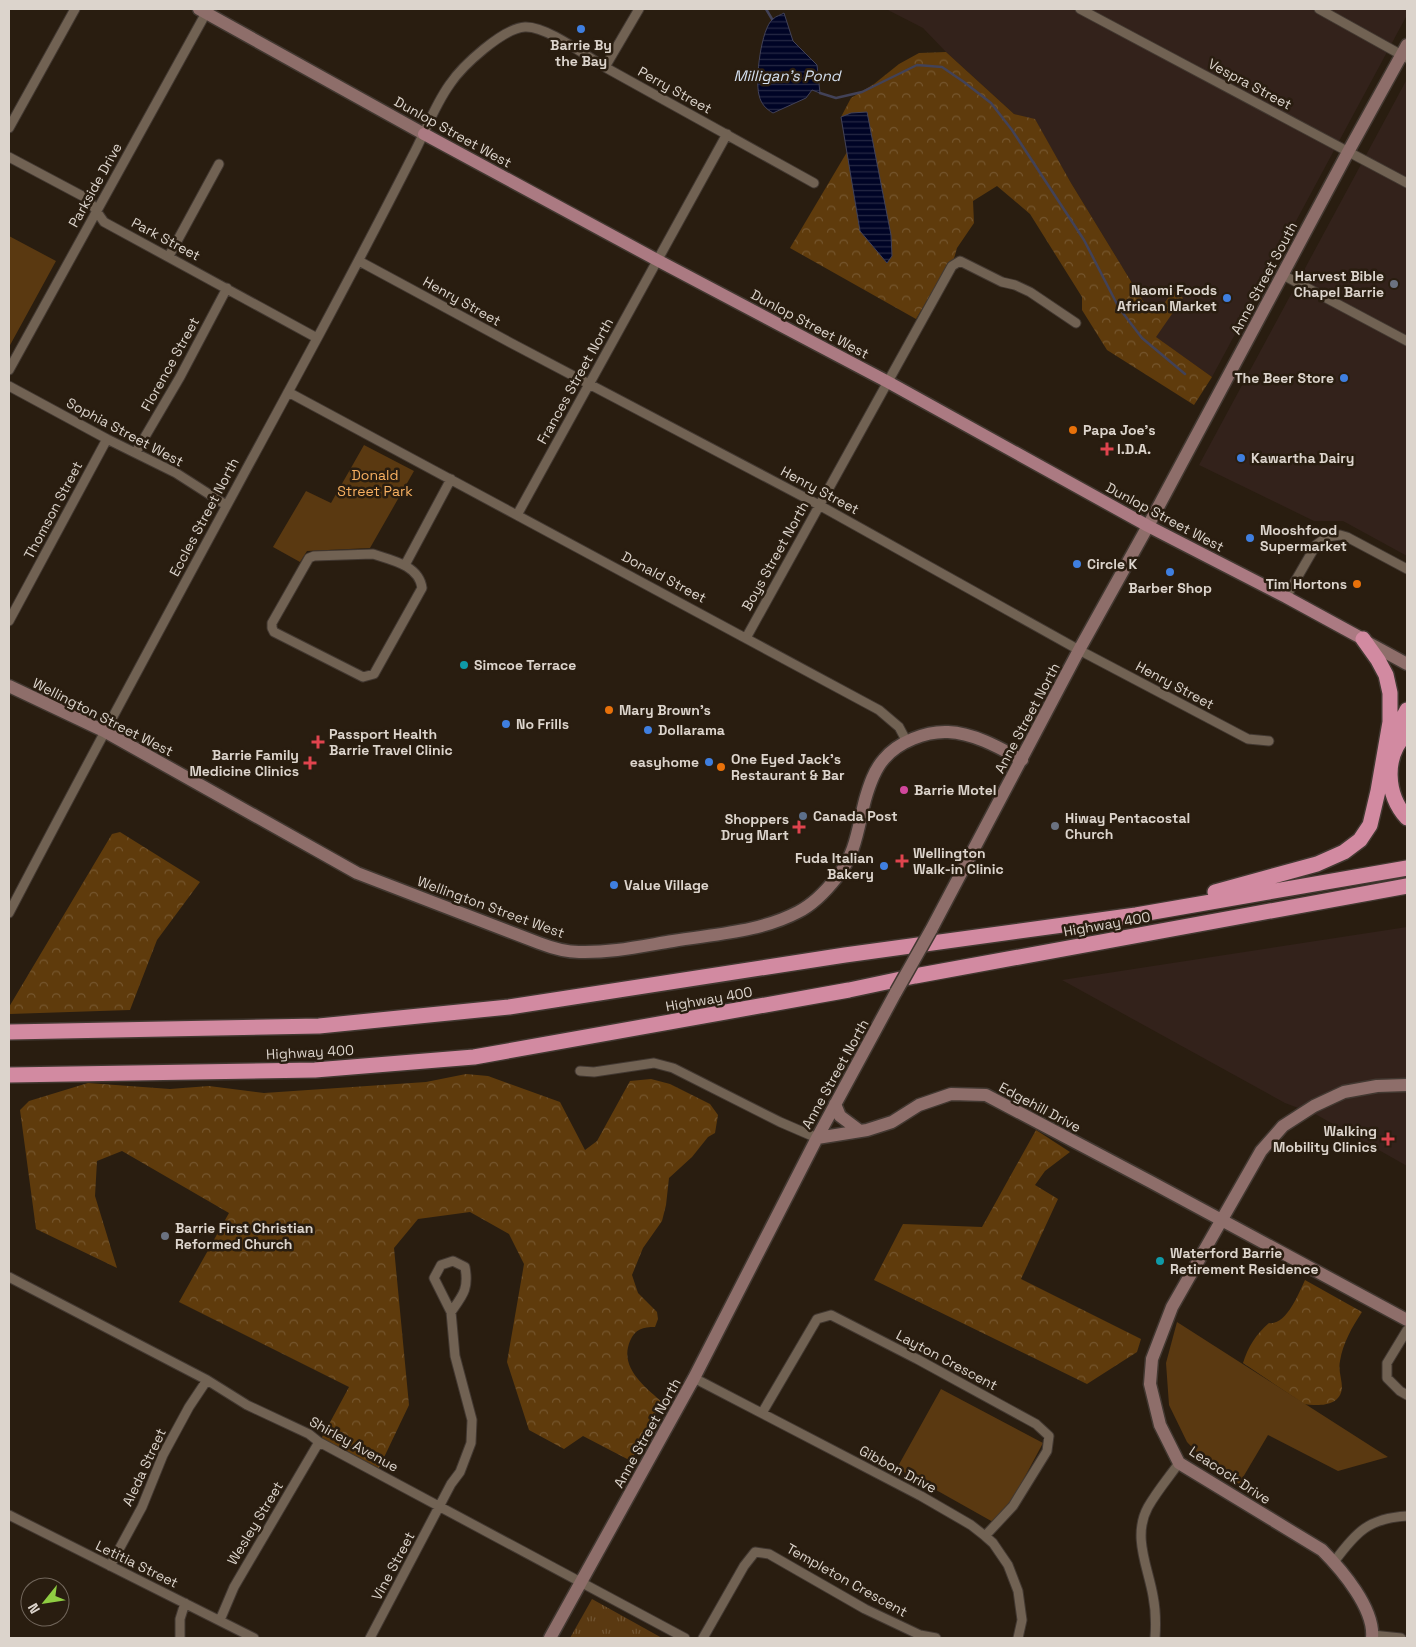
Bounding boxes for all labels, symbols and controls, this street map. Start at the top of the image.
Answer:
marker: Barrie By the Bay [575,23,587,35]
place label: Barrie By the Bay [550,36,612,70]
street label: Vespra Street [1205,54,1295,114]
street label: Perry Street [635,62,715,118]
water label: Milligan's Pond [733,66,843,85]
street label: Dunlop Street West [391,92,515,172]
street label: Parkside Drive [64,139,126,231]
street label: Park Street [128,213,204,265]
street label: Anne Street South [1227,219,1301,337]
place label: Harvest Bible Chapel Barrie [1294,267,1384,301]
street label: Henry Street [420,272,504,330]
marker: Harvest Bible Chapel Barrie [1388,278,1400,290]
place label: Naomi Foods African Market [1117,281,1217,315]
street label: Dunlop Street West [748,285,872,363]
marker: Naomi Foods African Market [1221,292,1233,304]
street label: Florence Street [137,314,203,414]
street label: Frances Street North [533,315,617,447]
place label: The Beer Store [1234,369,1334,387]
marker: The Beer Store [1338,372,1350,384]
street label: Sophia Street West [63,393,187,471]
place label: Papa Joe's [1083,421,1156,439]
marker: Papa Joe's [1067,424,1079,436]
place label: I.D.A. [1117,440,1151,458]
marker: I.D.A. [1101,443,1113,455]
place label: Kawartha Dairy [1251,449,1354,467]
marker: Kawartha Dairy [1235,452,1247,464]
street label: Eccles Street North [165,455,243,579]
street label: Thomson Street [20,458,86,562]
street label: Henry Street [778,462,862,518]
park label: Donald Street Park [337,466,413,500]
street label: Dunlop Street West [1103,478,1227,556]
street label: Boys Street North [738,498,812,614]
place label: Mooshfood Supermarket [1260,521,1347,555]
marker: Mooshfood Supermarket [1244,532,1256,544]
street label: Donald Street [619,547,709,607]
place label: Circle K [1087,555,1138,573]
marker: Circle K [1071,558,1083,570]
marker: Barber Shop [1164,566,1176,578]
place label: Tim Hortons [1266,575,1347,593]
marker: Tim Hortons [1351,578,1363,590]
place label: Barber Shop [1128,579,1212,597]
place label: Simcoe Terrace [474,656,576,674]
street label: Henry Street [1133,657,1217,713]
marker: Simcoe Terrace [458,659,470,671]
street label: Anne Street North [990,660,1064,776]
street label: Wellington Street West [30,674,176,760]
place label: Mary Brown's [619,701,711,719]
marker: Mary Brown's [603,704,615,716]
place label: No Frills [516,715,569,733]
marker: No Frills [500,718,512,730]
place label: Dollarama [658,721,725,739]
marker: Dollarama [642,724,654,736]
place label: Passport Health Barrie Travel Clinic [329,725,453,759]
marker: Passport Health Barrie Travel Clinic [311,735,325,749]
place label: Barrie Family Medicine Clinics [189,746,299,780]
place label: One Eyed Jack's Restaurant & Bar [731,750,845,784]
place label: easyhome [630,753,699,771]
marker: Barrie Family Medicine Clinics [303,756,317,770]
marker: easyhome [703,756,715,768]
marker: One Eyed Jack's Restaurant & Bar [715,761,727,773]
place label: Barrie Motel [914,781,996,799]
marker: Barrie Motel [898,784,910,796]
place label: Canada Post [813,807,898,825]
place label: Hiway Pentacostal Church [1065,809,1190,843]
place label: Shoppers Drug Mart [721,810,789,844]
marker: Canada Post [797,810,809,822]
marker: Hiway Pentacostal Church [1049,820,1061,832]
marker: Shoppers Drug Mart [793,821,805,833]
place label: Wellington Walk-in Clinic [913,844,1004,878]
place label: Fuda Italian Bakery [795,849,874,883]
marker: Wellington Walk-in Clinic [895,854,909,868]
marker: Fuda Italian Bakery [878,860,890,872]
street label: Wellington Street West [415,872,567,942]
place label: Value Village [624,876,709,894]
marker: Value Village [608,879,620,891]
street label: Highway 400 [1062,907,1152,940]
street label: Highway 400 [664,982,754,1015]
street label: Anne Street North [797,1016,873,1132]
street label: Highway 400 [266,1041,354,1063]
street label: Edgehill Drive [996,1078,1084,1136]
place label: Walking Mobility Clinics [1273,1122,1377,1156]
marker: Walking Mobility Clinics [1381,1132,1395,1146]
place label: Barrie First Christian Reformed Church [175,1219,313,1253]
marker: Barrie First Christian Reformed Church [159,1230,171,1242]
place label: Waterford Barrie Retirement Residence [1170,1244,1318,1278]
marker: Waterford Barrie Retirement Residence [1154,1255,1166,1267]
street label: Layton Crescent [893,1326,1001,1394]
street label: Anne Street North [609,1375,685,1491]
street label: Shirley Avenue [306,1412,402,1476]
street label: Aleda Street [118,1425,170,1509]
street label: Gibbon Drive [856,1441,940,1497]
street label: Leacock Drive [1186,1442,1274,1508]
street label: Wesley Street [223,1478,287,1568]
street label: Vine Street [367,1529,419,1603]
street label: Letitia Street [93,1536,181,1592]
street label: Templeton Crescent [783,1539,911,1621]
north arrow [20,1577,70,1627]
text: N [24,1600,44,1617]

